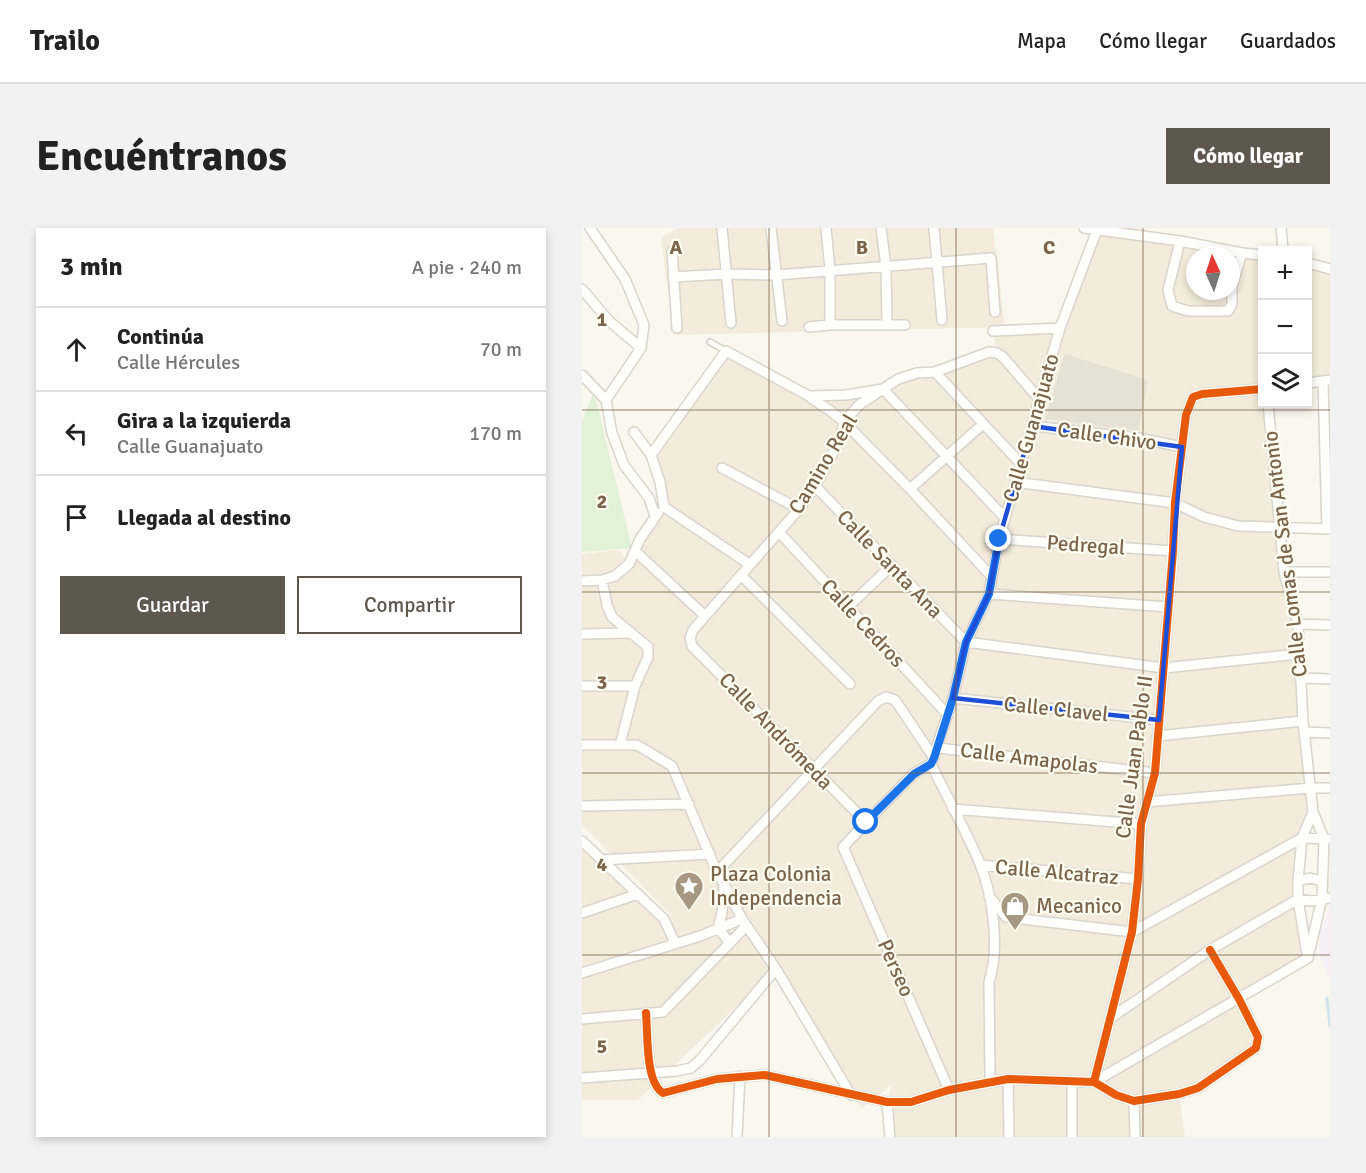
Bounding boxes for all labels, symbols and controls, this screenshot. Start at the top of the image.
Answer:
text: Trailo [30,24,100,58]
text: Mapa [1017,28,1066,54]
text: Cómo llegar [1099,28,1207,54]
text: Guardados [1240,28,1336,54]
button: Cómo llegar [1166,128,1330,184]
text: Encuéntranos [36,131,287,182]
text: A [670,235,683,260]
text: B [856,235,868,260]
text: C [1043,235,1055,260]
north arrow [1186,246,1240,300]
map controls [1258,246,1312,408]
button: + [1258,246,1312,300]
text: 3 min [60,251,123,283]
text: A pie · 240 m [412,255,522,280]
button: − [1258,300,1312,354]
text: 1 [597,307,608,332]
text: Continúa [117,323,204,350]
icon: ahead [60,333,93,366]
text: 70 m [480,337,522,362]
text: Calle Hércules [117,350,240,375]
street label: Calle Guanajuato [997,350,1065,506]
button: layers [1258,354,1312,408]
text: Gira a la izquierda [117,407,291,434]
street label: Camino Real [783,409,863,519]
street label: Calle Chivo [1056,416,1158,456]
icon: left [60,417,93,450]
text: 170 m [469,421,522,446]
street label: Calle Lomas de San Antonio [1257,429,1313,679]
text: Calle Guanajuato [117,434,264,459]
text: 2 [597,489,607,514]
icon: arrive [60,501,93,534]
text: Llegada al destino [117,504,291,531]
street label: Calle Santa Ana [831,504,949,624]
route end [985,525,1011,551]
street label: Pedregal [1046,529,1126,561]
street label: Calle Cedros [815,573,911,673]
button: Guardar [60,576,285,634]
button: Compartir [297,576,522,634]
street label: Calle Andrómeda [714,667,838,795]
text: 3 [597,670,607,695]
street label: Calle Juan Pablo II [1110,674,1158,840]
street label: Calle Clavel [1002,691,1110,727]
street label: Calle Amapolas [959,737,1099,779]
route start [852,808,878,834]
text: 4 [597,852,608,877]
street label: Calle Alcatraz [994,854,1120,890]
place label: Plaza Colonia Independencia [710,861,842,911]
place icon: Plaza Colonia Independencia [673,870,705,912]
shop icon: Mecanico [999,890,1031,932]
place label: Mecanico [1036,893,1122,919]
street label: Perseo [872,935,920,1001]
text: 5 [597,1034,607,1059]

